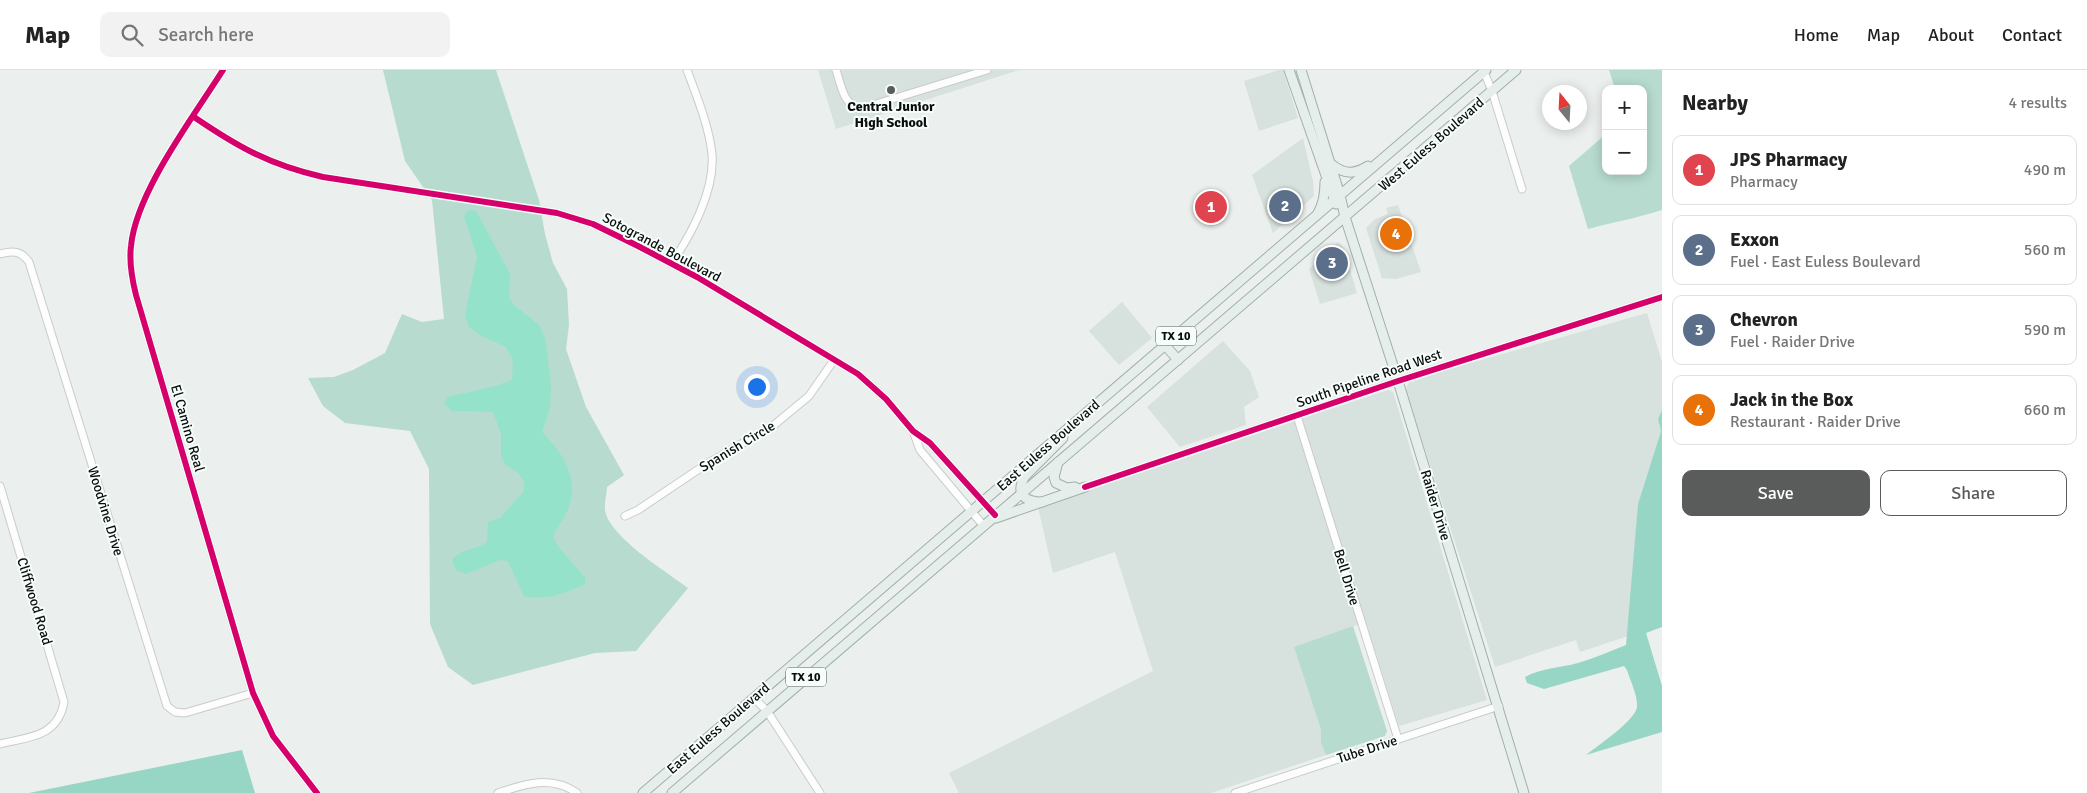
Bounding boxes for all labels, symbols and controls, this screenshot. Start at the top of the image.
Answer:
search box [100,12,450,57]
text: Map [25,20,70,50]
icon: search [118,21,146,49]
text: Search here [158,23,254,47]
text: Home [1794,24,1839,46]
text: Map [1867,24,1900,46]
text: About [1928,24,1974,46]
text: Contact [2002,24,2062,46]
marker: Central Junior High School [885,84,897,96]
north arrow [1542,85,1587,130]
map controls [1602,85,1647,175]
button: + [1602,85,1647,130]
text: Nearby [1682,90,1748,116]
text: 4 results [2008,93,2067,113]
street label: West Euless Boulevard [1375,94,1488,195]
place label: Central Junior High School [847,98,935,131]
button: − [1602,130,1647,175]
text: JPS Pharmacy [1730,148,1847,172]
text: 1 [1695,160,1703,180]
text: 490 m [2024,160,2066,180]
text: Pharmacy [1730,172,1798,192]
pin: 2 [1269,187,1301,225]
pin: 1 [1195,188,1227,226]
street label: Sotogrande Boulevard [600,209,724,286]
pin: 4 [1380,215,1412,253]
text: Exxon [1730,228,1779,252]
text: 2 [1695,240,1703,260]
text: 560 m [2024,240,2066,260]
pin: 3 [1316,244,1348,282]
text: Fuel · East Euless Boulevard [1730,252,1921,272]
text: Chevron [1730,308,1798,332]
text: 3 [1695,320,1703,340]
text: 590 m [2024,320,2066,340]
road number: TX 10 [1156,326,1196,346]
text: Fuel · Raider Drive [1730,332,1855,352]
street label: South Pipeline Road West [1294,346,1444,411]
your location [744,374,770,400]
street label: El Camino Real [167,383,208,474]
text: Jack in the Box [1730,388,1853,412]
street label: East Euless Boulevard [993,396,1103,495]
text: 4 [1695,400,1703,420]
text: 660 m [2024,400,2066,420]
text: Restaurant · Raider Drive [1730,412,1901,432]
street label: Spanish Circle [696,417,778,476]
street label: Woodvine Drive [84,464,127,558]
street label: Raider Drive [1417,468,1454,543]
button: Save [1682,470,1870,516]
button: Share [1880,470,2067,516]
street label: Bell Drive [1330,547,1363,607]
street label: Cliffwood Road [13,555,56,647]
road number: TX 10 [786,668,826,686]
street label: East Euless Boulevard [663,679,773,778]
street label: Tube Drive [1335,732,1399,767]

